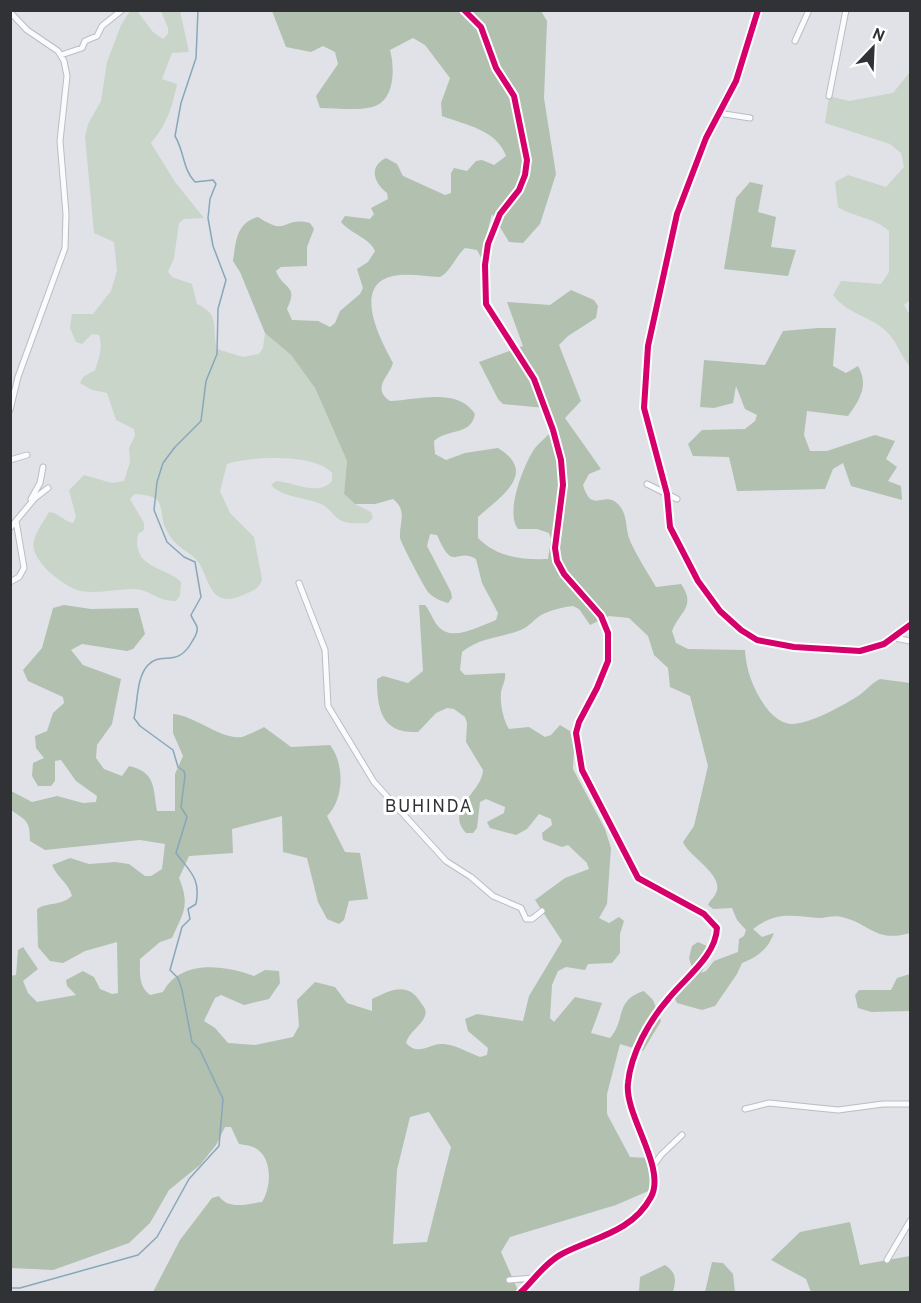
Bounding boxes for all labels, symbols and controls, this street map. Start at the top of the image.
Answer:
north arrow [843,18,903,78]
text: N [869,25,887,47]
district label: BUHINDA [385,796,473,819]

